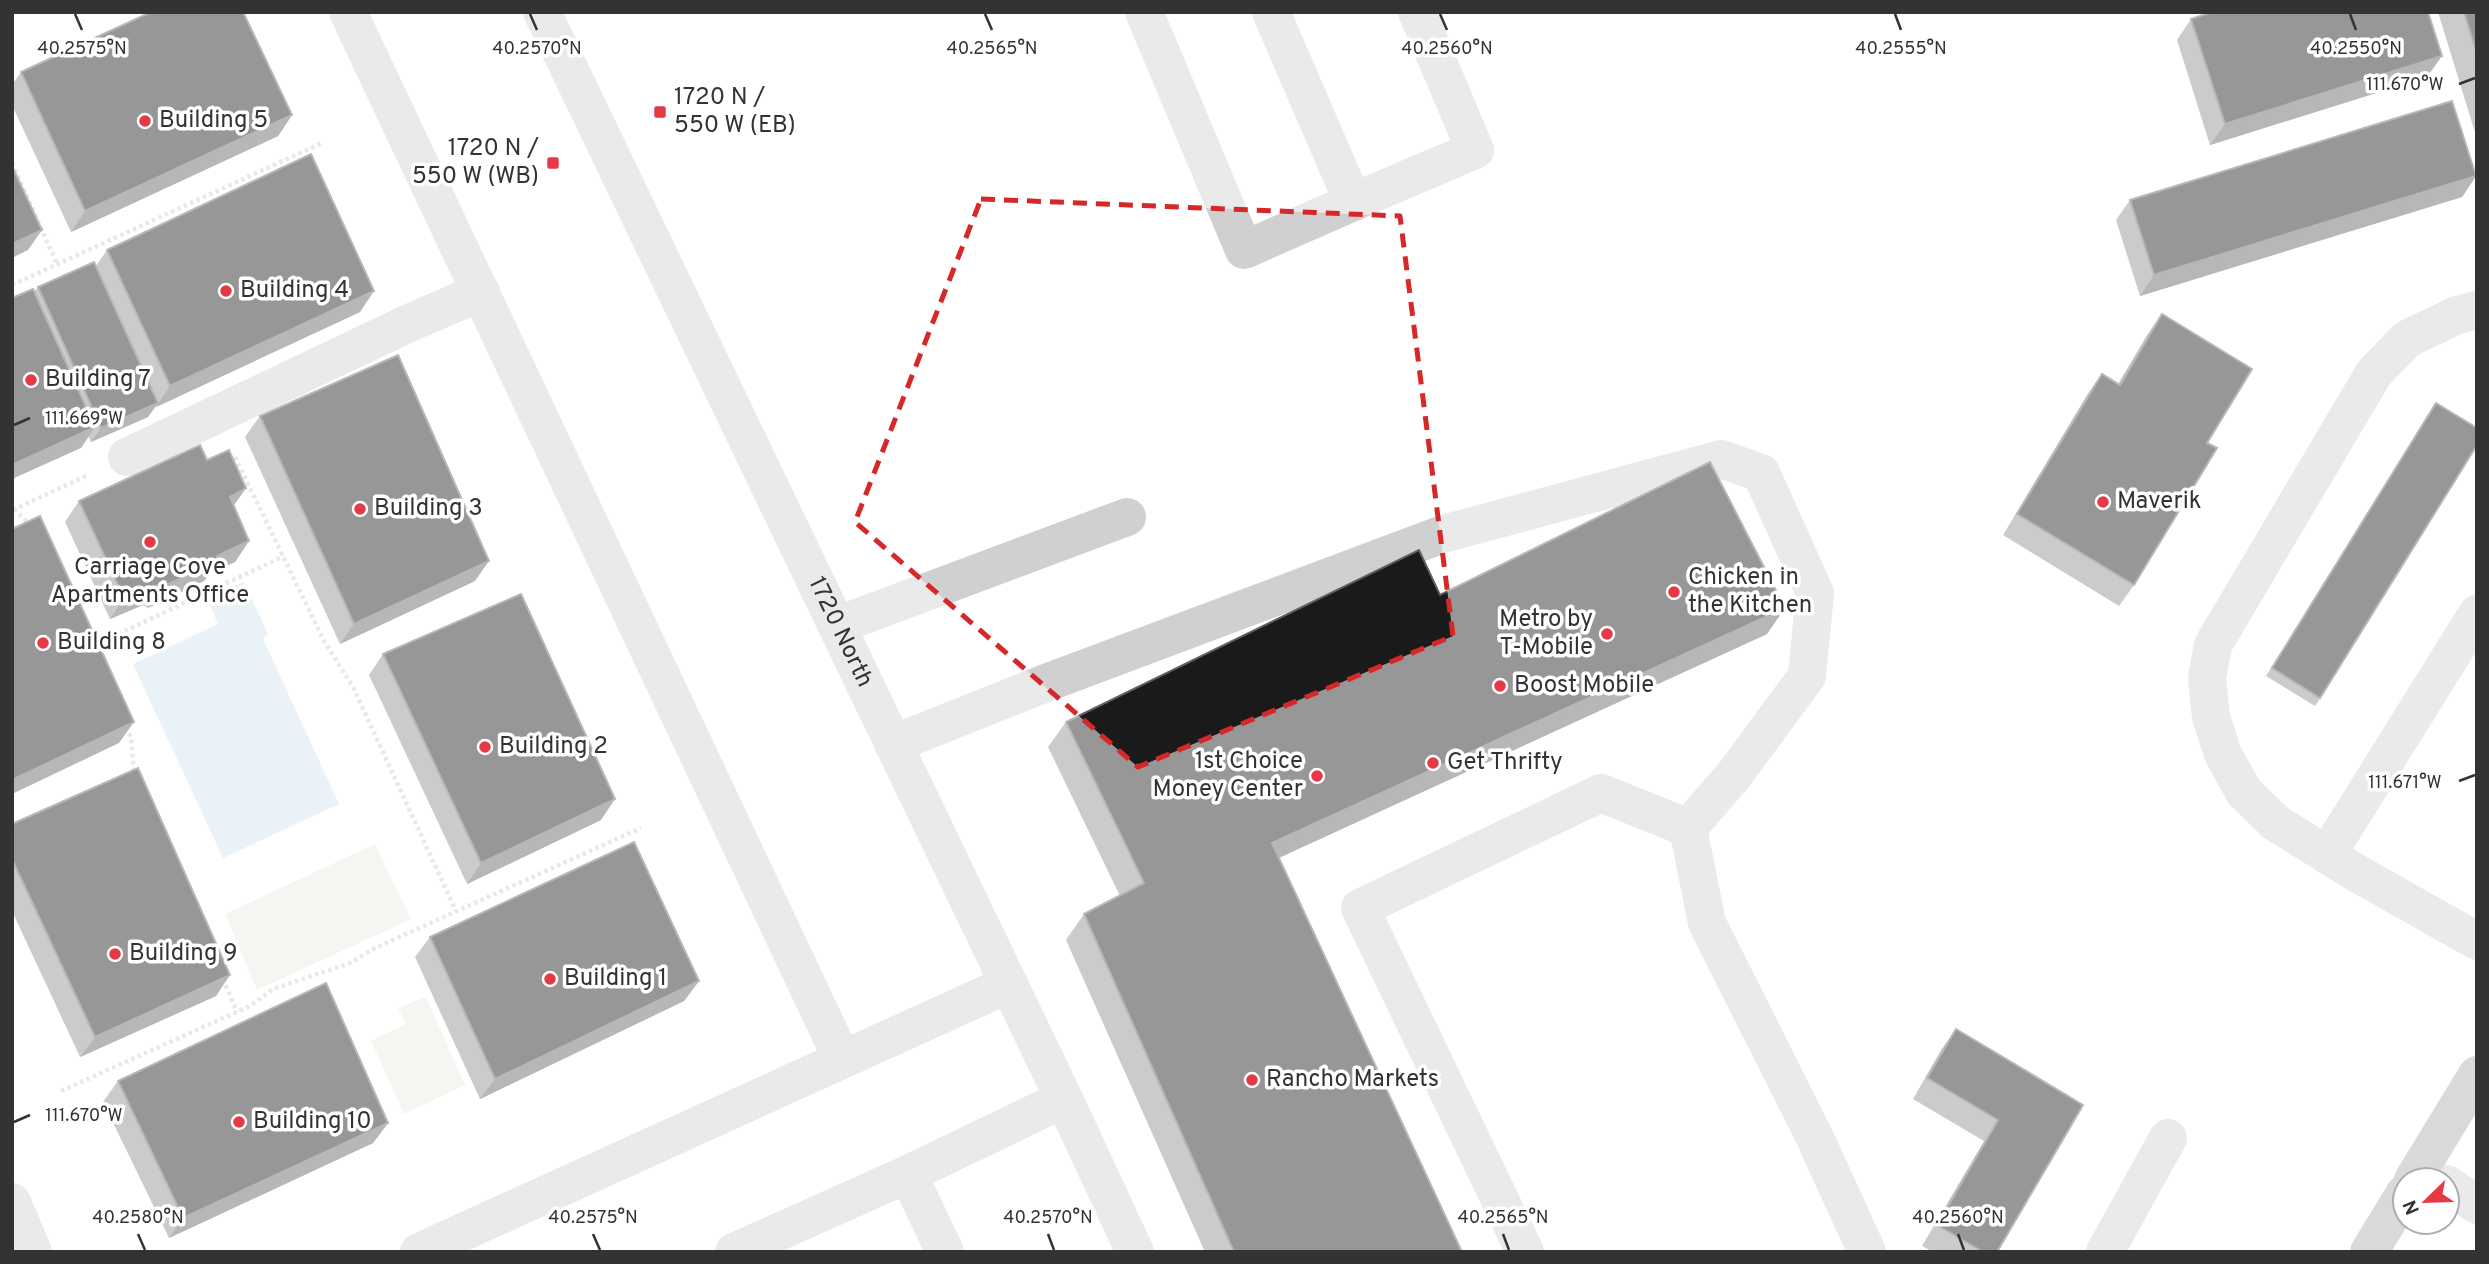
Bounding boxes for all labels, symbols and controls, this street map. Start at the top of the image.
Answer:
text: 40.2575°N [37,38,127,61]
text: 40.2570°N [492,38,582,61]
text: 40.2565°N [946,38,1038,61]
text: 40.2560°N [1401,38,1493,61]
text: 40.2555°N [1855,38,1947,61]
text: 40.2550°N [2310,38,2402,61]
text: 111.670°W [2366,74,2444,97]
place label: 1720 N / 550 W (EB) [674,83,796,141]
marker: 1720 N / 550 W (EB) [652,104,668,120]
place label: Building 5 [159,106,268,136]
marker: Building 5 [137,113,153,129]
place label: 1720 N / 550 W (WB) [412,134,539,192]
marker: 1720 N / 550 W (WB) [545,155,561,171]
place label: Building 4 [240,276,349,306]
marker: Building 4 [218,283,234,299]
place label: Building 7 [45,365,151,395]
marker: Building 7 [23,372,39,388]
text: 111.669°W [45,408,123,431]
place label: Maverik [2117,487,2202,517]
place label: Building 3 [374,494,483,524]
marker: Maverik [2095,494,2111,510]
marker: Building 3 [352,501,368,517]
marker: Carriage Cove Apartments Office [142,534,158,550]
place label: Carriage Cove Apartments Office [51,553,249,611]
place label: Chicken in the Kitchen [1688,563,1812,621]
street label: 1720 North [801,572,879,692]
marker: Chicken in the Kitchen [1666,584,1682,600]
place label: Metro by T-Mobile [1499,605,1593,663]
marker: Metro by T-Mobile [1599,626,1615,642]
place label: Building 8 [57,628,166,658]
marker: Building 8 [35,635,51,651]
place label: Boost Mobile [1514,671,1654,701]
marker: Boost Mobile [1492,678,1508,694]
place label: Building 2 [499,732,608,762]
marker: Building 2 [477,739,493,755]
place label: 1st Choice Money Center [1152,747,1303,805]
place label: Get Thrifty [1447,748,1563,778]
marker: Get Thrifty [1425,755,1441,771]
marker: 1st Choice Money Center [1309,768,1325,784]
text: 111.671°W [2368,772,2442,795]
place label: Building 9 [129,939,238,969]
marker: Building 9 [107,946,123,962]
place label: Building 1 [564,964,667,994]
marker: Building 1 [542,971,558,987]
place label: Rancho Markets [1266,1065,1439,1095]
marker: Rancho Markets [1244,1072,1260,1088]
text: 111.670°W [45,1105,123,1128]
place label: Building 10 [253,1107,372,1137]
marker: Building 10 [231,1114,247,1130]
north arrow [2391,1166,2461,1236]
text: N [2398,1196,2426,1218]
text: 40.2580°N [92,1207,184,1230]
text: 40.2575°N [548,1207,638,1230]
text: 40.2570°N [1003,1207,1093,1230]
text: 40.2565°N [1457,1207,1549,1230]
text: 40.2560°N [1912,1207,2004,1230]

